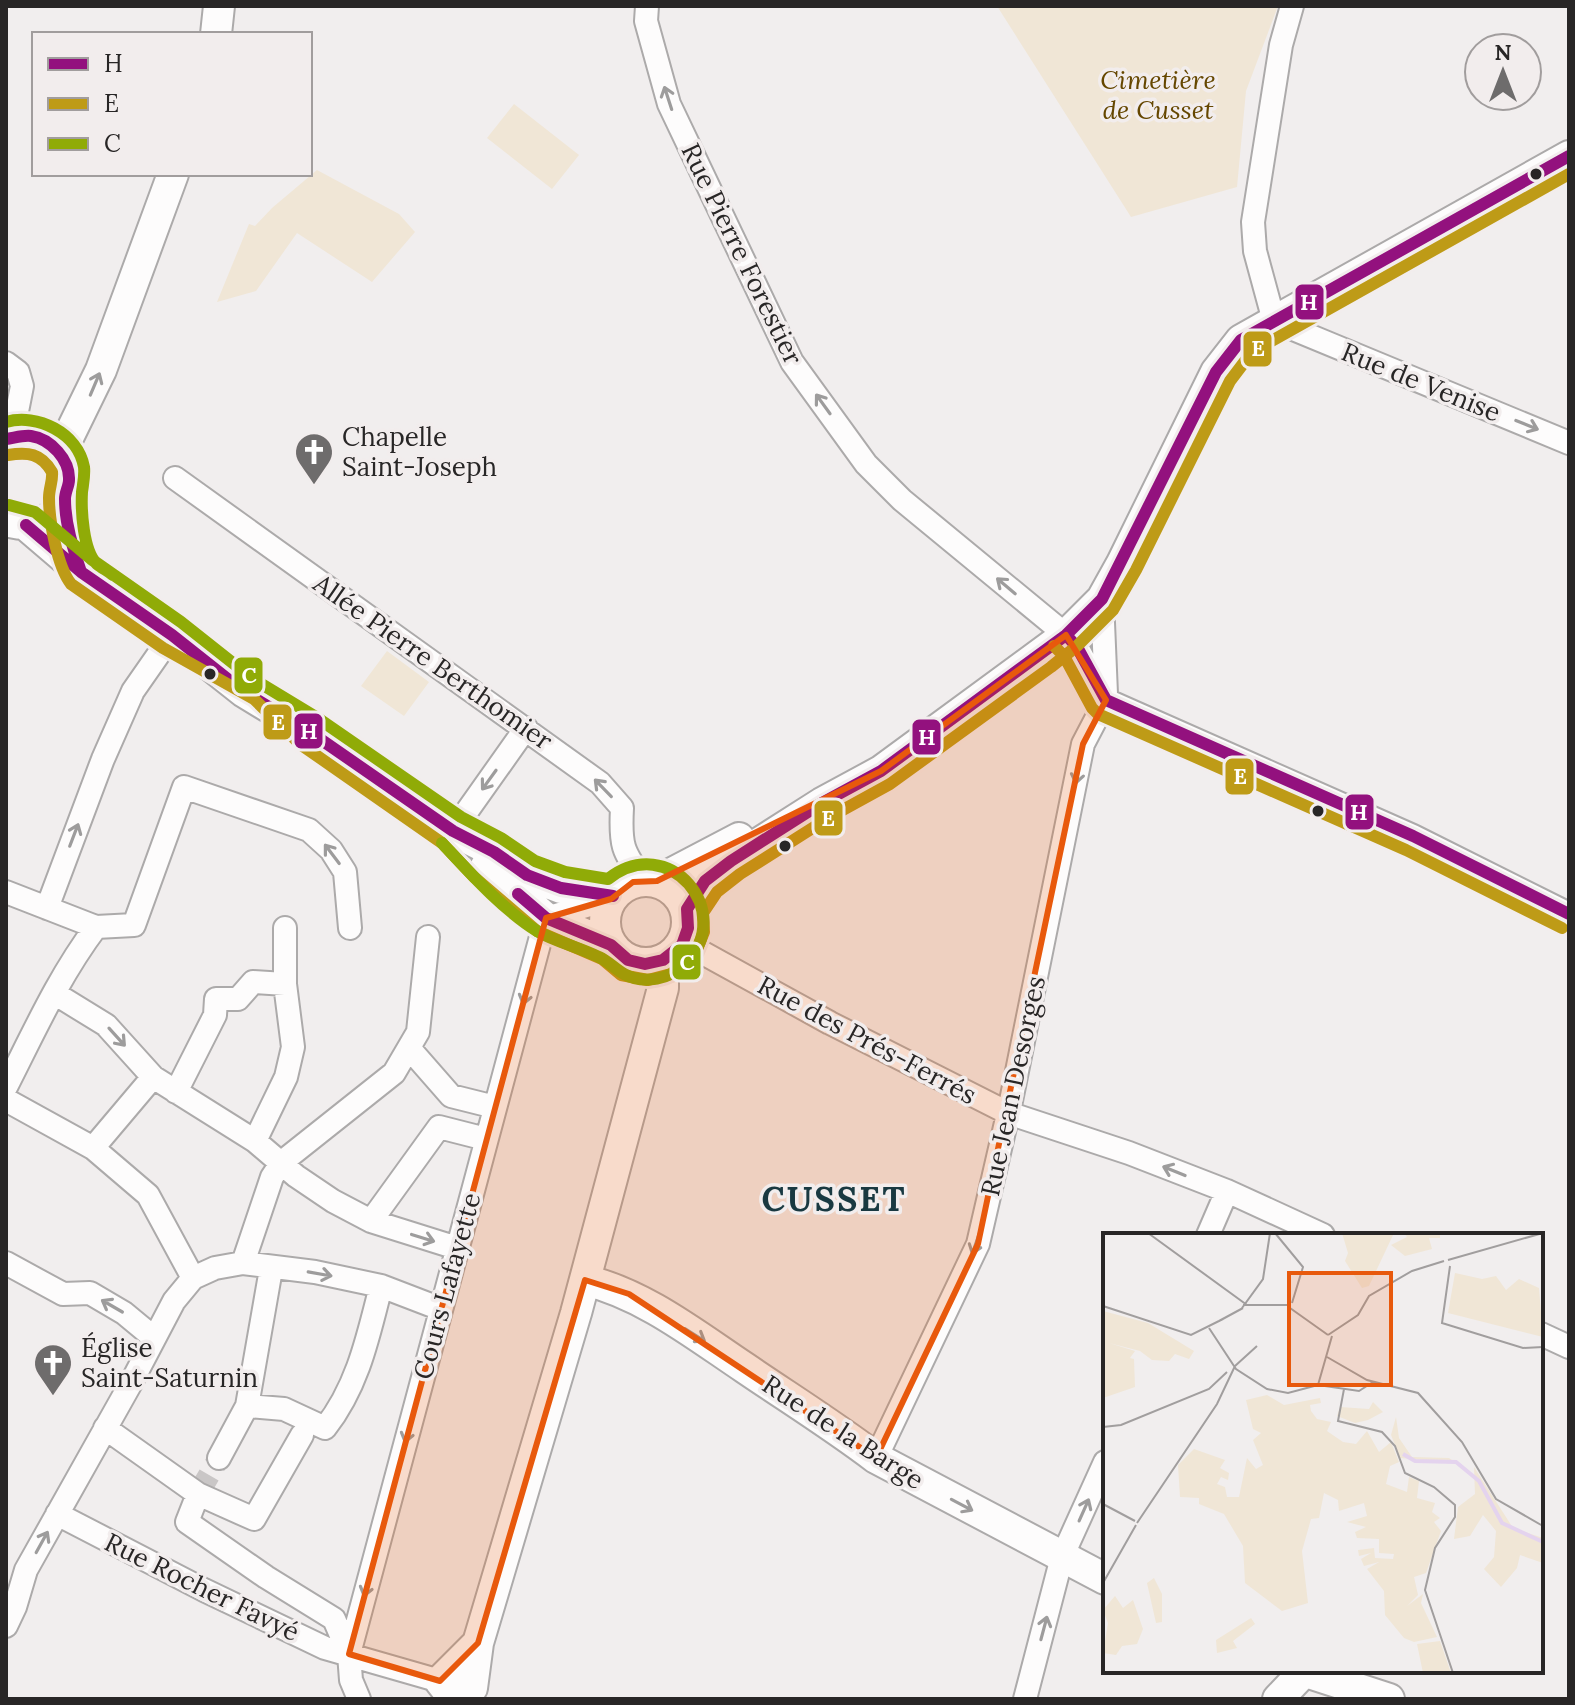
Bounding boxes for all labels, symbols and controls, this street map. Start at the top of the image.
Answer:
legend [32,32,312,176]
north arrow [1463,32,1543,112]
text: N [1494,38,1512,66]
text: H [104,48,123,79]
park label: Cimetière de Cusset [1100,63,1216,126]
one-way arrow [659,86,674,111]
text: E [104,88,119,119]
text: C [104,128,121,159]
street label: Rue Pierre Forestier [675,138,811,371]
unlabelled marker [1528,166,1544,182]
line badge: H [1294,283,1325,321]
text: H [1300,288,1318,316]
line badge: E [1242,330,1273,368]
text: E [1251,334,1265,362]
street label: Rue de Venise [1337,335,1506,428]
one-way arrow [88,372,103,396]
one-way arrow [814,394,831,415]
one-way arrow [1514,419,1539,434]
place label: Chapelle Saint-Joseph [342,420,497,483]
church icon: Chapelle Saint-Joseph [293,431,335,486]
street label: Allée Pierre Berthomier [307,566,560,757]
one-way arrow [997,577,1017,595]
line badge: C [233,656,264,695]
text: C [241,661,257,689]
unlabelled marker [202,666,218,682]
line badge: E [262,703,293,741]
text: E [271,708,285,736]
line badge: H [293,712,324,750]
text: H [300,717,318,745]
line badge: H [911,718,942,756]
text: H [918,723,936,751]
line badge: E [1224,757,1255,796]
one-way arrow [1070,758,1085,784]
text: E [1233,762,1247,790]
one-way arrow [481,769,498,790]
one-way arrow [594,778,613,798]
line badge: H [1344,793,1375,831]
text: H [1350,798,1368,826]
line badge: E [813,799,844,837]
unlabelled marker [1310,803,1326,819]
text: E [821,804,835,832]
one-way arrow [68,823,83,848]
unlabelled marker [777,838,793,854]
one-way arrow [324,844,341,865]
line badge: C [671,943,702,981]
text: C [679,948,695,976]
street label: Rue des Prés-Ferrés [752,968,982,1111]
street label: Rue Jean Desorges [973,973,1052,1199]
one-way arrow [517,980,532,1006]
one-way arrow [107,1027,125,1047]
one-way arrow [1162,1162,1187,1177]
district label: CUSSET [761,1177,907,1220]
street label: Cours Lafayette [406,1189,487,1383]
one-way arrow [968,1230,983,1255]
one-way arrow [410,1232,435,1246]
inset map [1103,1233,1543,1673]
one-way arrow [307,1267,333,1282]
one-way arrow [101,1298,124,1314]
one-way arrow [684,1327,706,1344]
place label: Église Saint-Saturnin [81,1331,258,1394]
church icon: Église Saint-Saturnin [32,1342,74,1397]
street label: Rue de la Barge [756,1367,930,1496]
one-way arrow [400,1418,415,1444]
one-way arrow [949,1497,973,1513]
one-way arrow [1077,1498,1092,1522]
street label: Rue Rocher Favyé [99,1525,305,1648]
one-way arrow [34,1531,50,1554]
one-way arrow [359,1572,374,1598]
one-way arrow [1038,1616,1053,1641]

